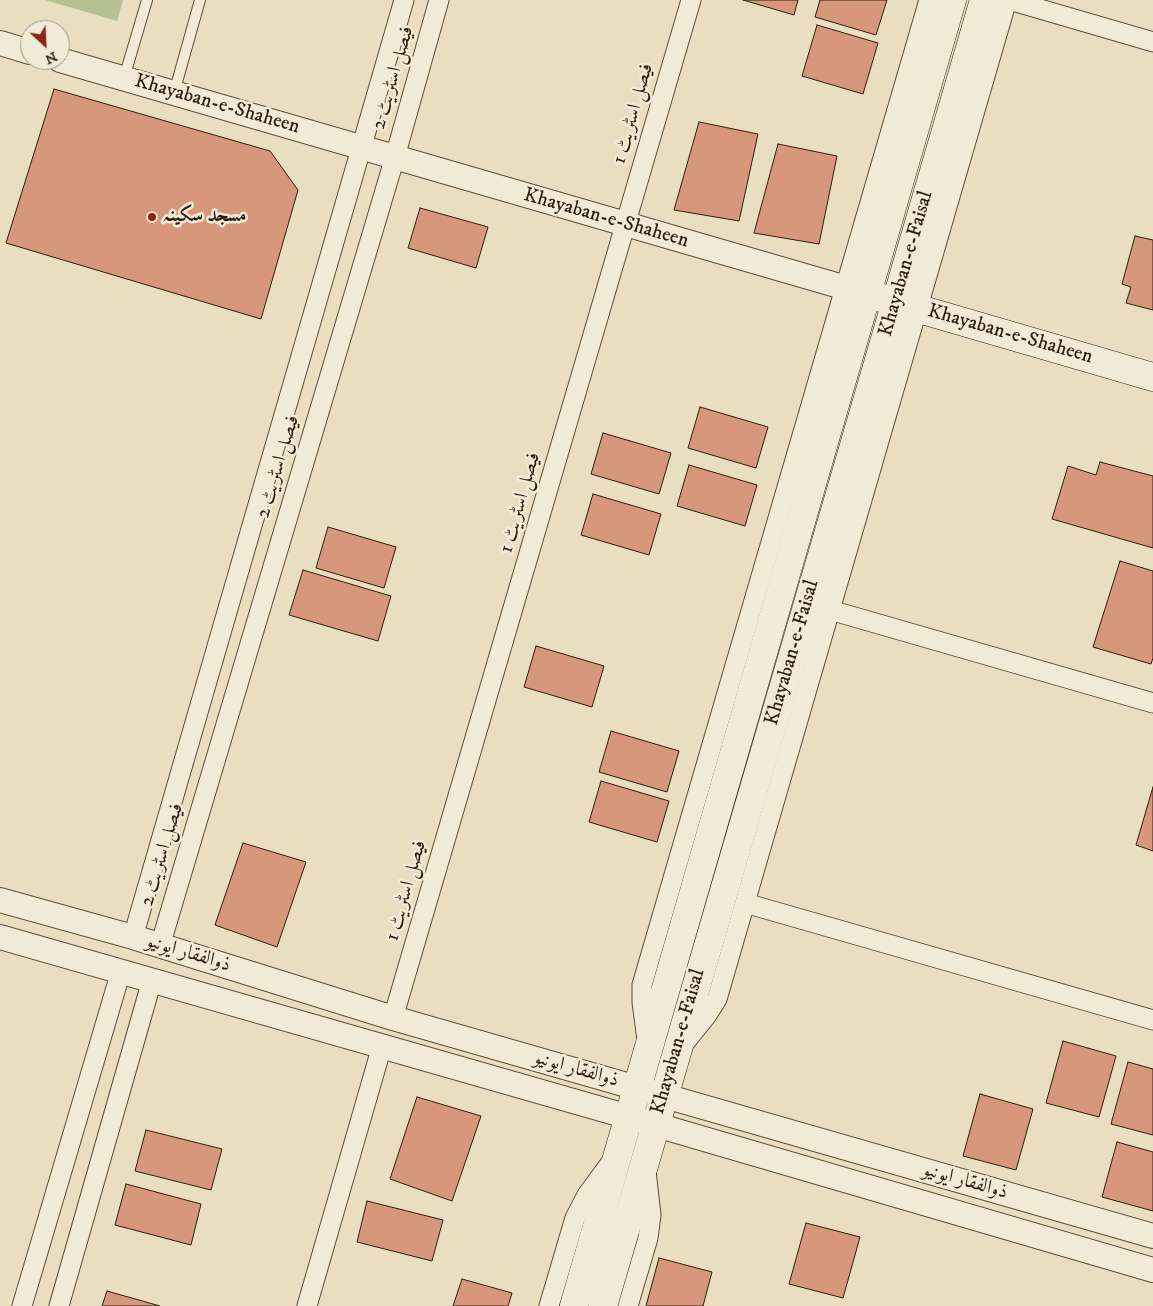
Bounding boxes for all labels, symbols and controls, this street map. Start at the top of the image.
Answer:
north arrow [20,20,70,70]
street label: فیصل اسٹریٹ 2 [368,24,420,132]
text: N [42,47,60,68]
street label: فیصل اسٹریٹ 1 [608,61,660,167]
street label: Khayaban-e-Shaheen [132,70,302,140]
street label: Khayaban-e-Shaheen [521,184,691,254]
street label: Khayaban-e-Faisal [875,188,939,340]
place label: مسجد سکینہ [162,205,247,229]
marker: مسجد سکینہ [146,211,158,223]
street label: Khayaban-e-Shaheen [925,300,1095,370]
street label: فیصل اسٹریٹ 2 [252,413,306,521]
street label: فیصل اسٹریٹ 1 [495,450,547,556]
street label: Khayaban-e-Faisal [761,577,825,729]
street label: فیصل اسٹریٹ 2 [136,801,190,909]
street label: فیصل اسٹریٹ 1 [381,838,433,944]
street label: ذوالفقار ایونیو [143,930,233,978]
street label: Khayaban-e-Faisal [647,966,711,1118]
street label: ذوالفقار ایونیو [531,1046,621,1094]
street label: ذوالفقار ایونیو [920,1158,1010,1206]

